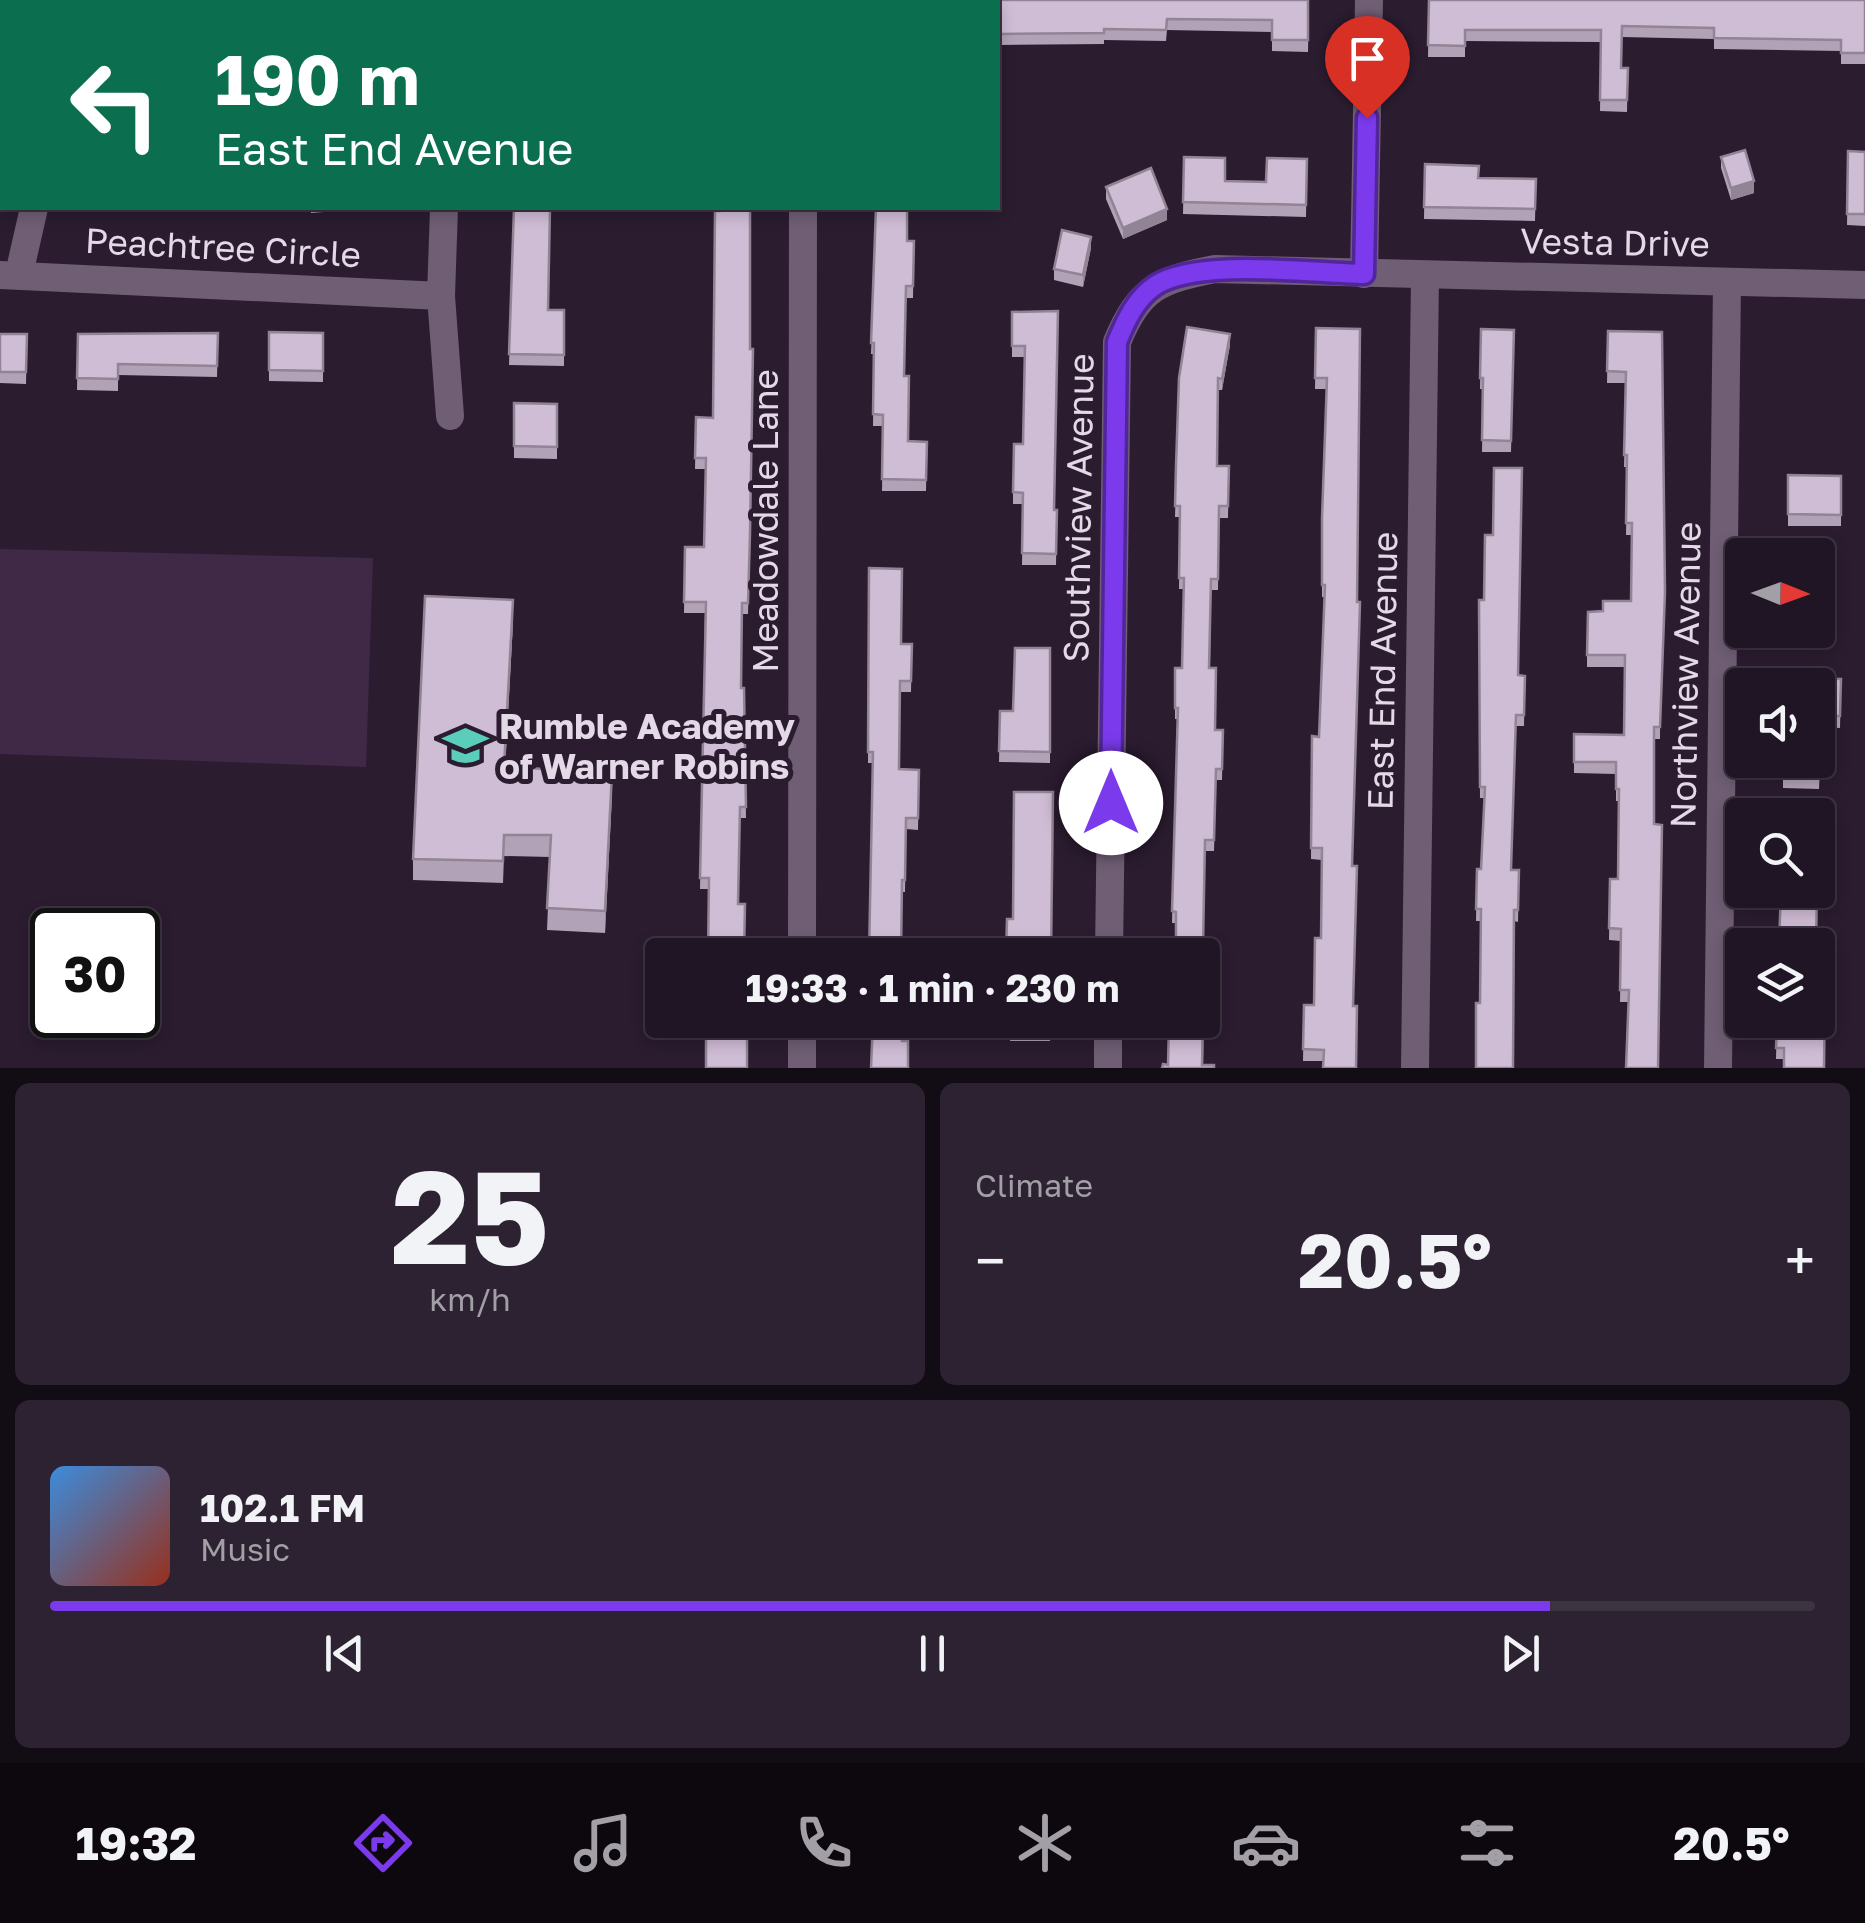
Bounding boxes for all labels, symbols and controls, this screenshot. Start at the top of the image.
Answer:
pin [1325,16,1410,119]
icon: arrive [1340,31,1395,86]
text: 190 m [215,36,420,120]
icon: left [50,40,180,170]
text: East End Avenue [215,121,573,175]
street label: Peachtree Circle [84,219,362,275]
street label: Vesta Drive [1520,219,1710,265]
street label: Southview Avenue [1054,353,1102,663]
street label: Meadowdale Lane [744,369,786,673]
street label: Northview Avenue [1661,521,1709,829]
street label: East End Avenue [1359,531,1405,811]
north arrow [1725,538,1835,648]
map controls [1725,538,1835,1038]
button: sound [1725,668,1835,778]
place label: Rumble Academy of Warner Robins [499,705,795,787]
school or university icon: Rumble Academy of Warner Robins [442,722,490,770]
position arrow [1059,751,1163,855]
button: search [1725,798,1835,908]
speed limit sign: 30 [30,908,160,1038]
button: layers [1725,928,1835,1038]
text: 19:33 · 1 min · 230 m [745,965,1120,1010]
text: 25 [391,1137,549,1293]
text: Climate [975,1166,1093,1204]
text: 20.5° [1298,1214,1492,1305]
text: − [975,1227,1005,1293]
text: + [1785,1227,1815,1293]
text: km/h [429,1280,511,1318]
text: 102.1 FM [200,1485,365,1530]
text: Music [200,1530,290,1568]
icon: previous [317,1626,372,1681]
icon: pause [905,1626,960,1681]
icon: next [1493,1626,1548,1681]
icon: directions [348,1808,418,1878]
icon: music [568,1808,638,1878]
icon: phone [789,1808,859,1878]
icon: climate [1010,1808,1080,1878]
icon: car [1231,1808,1301,1878]
icon: filters [1452,1808,1522,1878]
text: 19:32 [75,1816,197,1870]
text: 20.5° [1673,1816,1789,1870]

